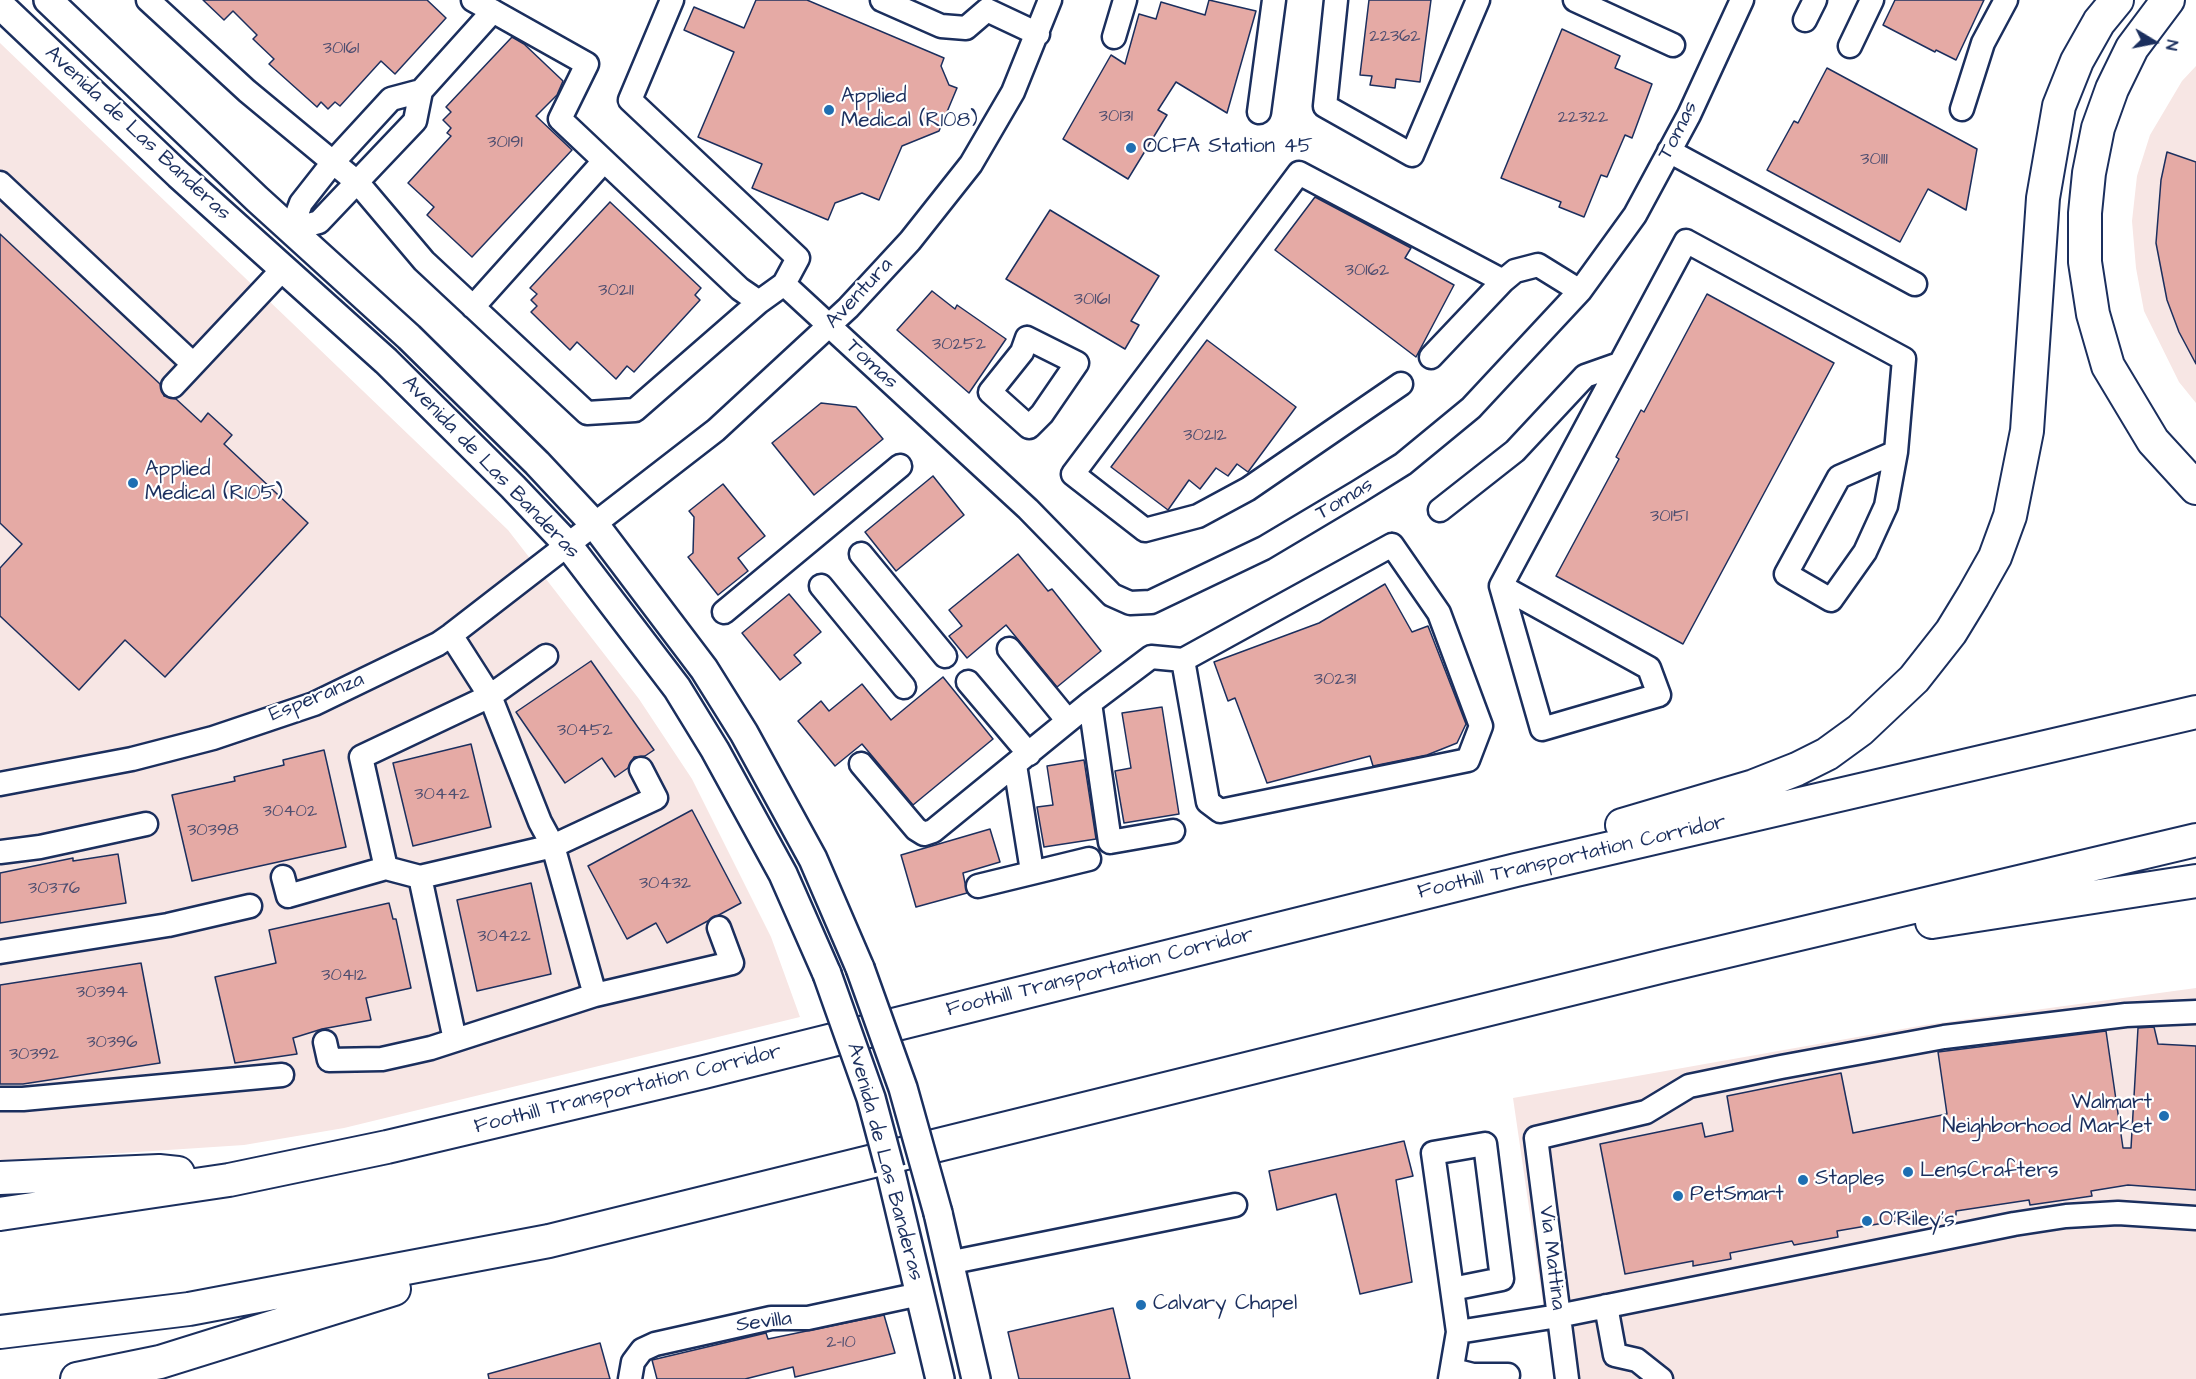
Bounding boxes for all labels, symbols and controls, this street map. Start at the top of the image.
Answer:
north arrow [2124,12,2184,72]
house number: 22362 [1369,26,1421,48]
house number: 30161 [323,38,359,60]
text: N [2160,38,2183,52]
street label: Avenida de Las Banderas [39,41,235,227]
place label: Applied Medical (R108) [841,85,978,135]
street label: Tomas [1654,97,1704,165]
marker: Applied Medical (R108) [822,103,836,117]
house number: 30131 [1099,106,1133,128]
house number: 22322 [1558,107,1608,129]
house number: 30191 [487,132,523,154]
place label: OCFA Station 45 [1143,135,1313,161]
marker: OCFA Station 45 [1124,141,1138,155]
house number: 30111 [1860,149,1888,171]
street label: Aventura [821,253,899,335]
house number: 30162 [1345,260,1389,282]
house number: 30211 [598,280,634,302]
house number: 30161 [1074,289,1110,311]
street label: Tomas [840,334,902,396]
house number: 30252 [932,334,986,356]
street label: Avenida de Las Banderas [396,371,584,565]
house number: 30212 [1183,425,1227,447]
place label: Applied Medical (R105) [145,458,283,508]
street label: Tomas [1312,473,1378,527]
marker: Applied Medical (R105) [126,476,140,490]
house number: 30151 [1650,506,1688,528]
street label: Esperanza [266,668,368,728]
house number: 30231 [1314,669,1356,691]
house number: 30452 [557,720,613,742]
house number: 30442 [414,784,470,806]
house number: 30402 [263,801,317,823]
street label: Foothill Transportation Corridor [1415,810,1729,906]
house number: 30398 [187,820,239,842]
house number: 30432 [639,873,691,895]
house number: 30376 [28,878,80,900]
street label: Foothill Transportation Corridor [944,923,1256,1023]
house number: 30422 [477,926,531,948]
house number: 30412 [321,965,367,987]
house number: 30394 [76,982,128,1004]
house number: 30396 [86,1032,138,1054]
street label: Foothill Transportation Corridor [472,1040,784,1140]
street label: Avenida de Las Banderas [840,1040,928,1284]
house number: 30392 [9,1044,59,1066]
place label: Walmart Neighborhood Market [1942,1091,2152,1141]
marker: Walmart Neighborhood Market [2157,1109,2171,1123]
place label: LensCrafters [1920,1159,2059,1185]
marker: LensCrafters [1901,1165,1915,1179]
place label: Staples [1815,1167,1885,1193]
marker: Staples [1796,1173,1810,1187]
place label: PetSmart [1690,1183,1784,1209]
marker: PetSmart [1671,1189,1685,1203]
street label: Via Mattina [1532,1204,1570,1312]
place label: O'Riley's [1879,1208,1955,1234]
marker: O'Riley's [1860,1214,1874,1228]
place label: Calvary Chapel [1153,1292,1297,1318]
marker: Calvary Chapel [1134,1298,1148,1312]
street label: Sevilla [735,1307,793,1339]
house number: 2-10 [826,1332,856,1354]

